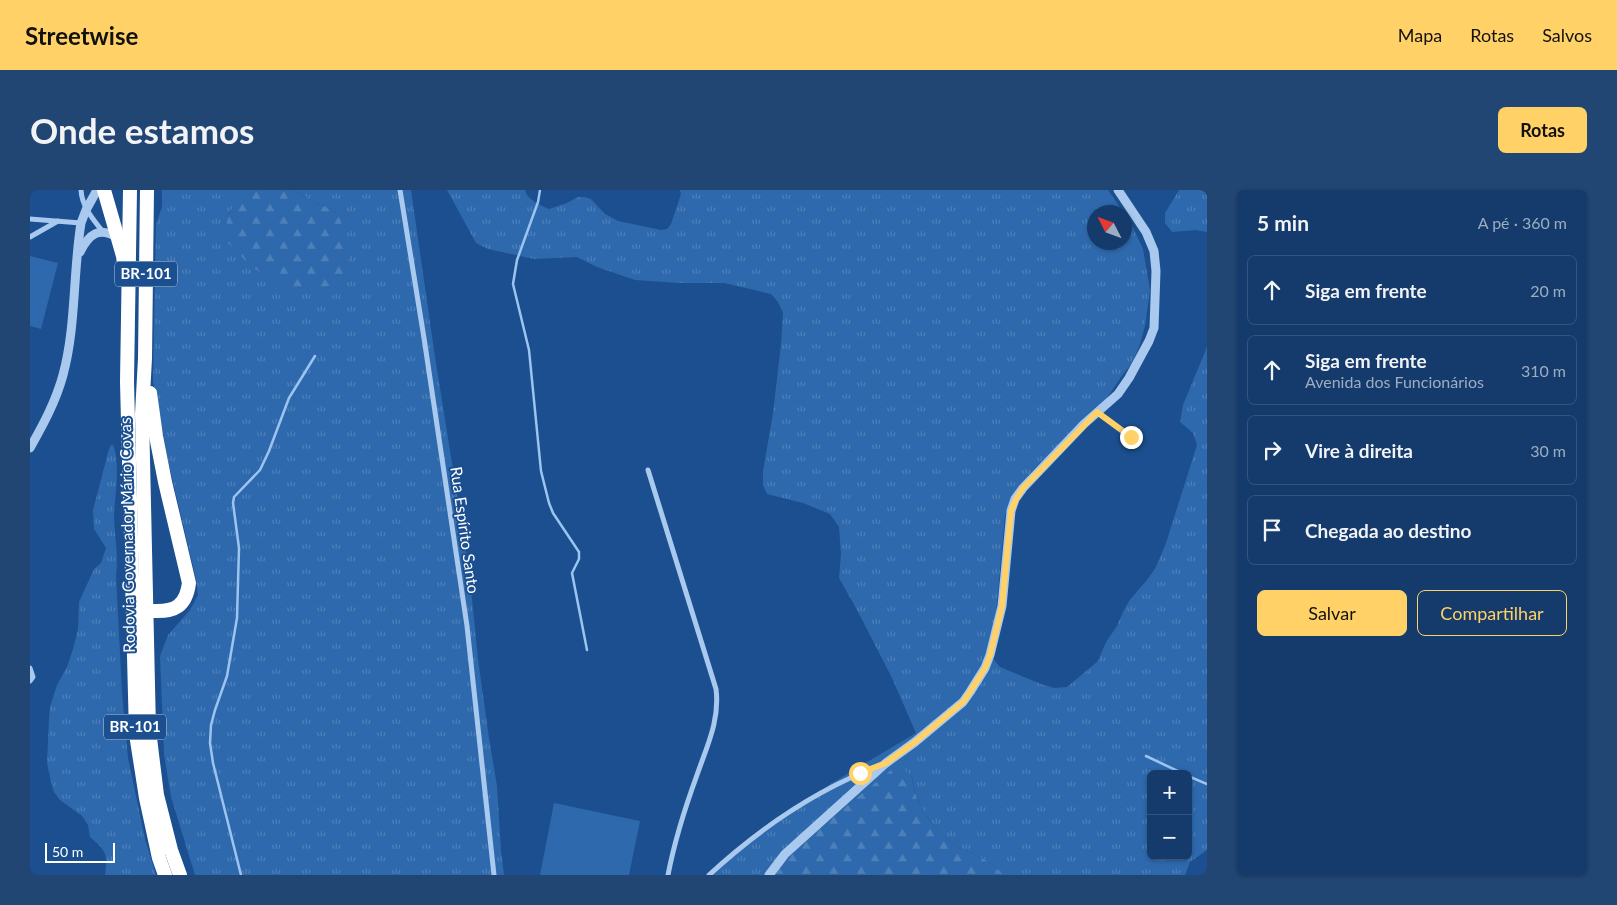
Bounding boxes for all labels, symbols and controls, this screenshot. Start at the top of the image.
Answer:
text: Streetwise [25,21,138,50]
text: Mapa [1398,24,1442,46]
text: Rotas [1470,24,1514,46]
text: Salvos [1542,24,1592,46]
button: Rotas [1498,107,1587,153]
text: Onde estamos [30,109,254,151]
north arrow [1087,205,1132,250]
text: 5 min [1257,210,1309,235]
text: A pé · 360 m [1478,213,1567,232]
road number: BR-101 [115,262,177,286]
icon: ahead [1258,276,1286,304]
text: Siga em frente [1305,279,1427,302]
text: 20 m [1530,281,1566,300]
text: Siga em frente [1305,349,1427,372]
icon: ahead [1258,356,1286,384]
text: 310 m [1521,361,1566,380]
text: Avenida dos Funcionários [1305,372,1484,391]
street label: Rodovia Governador Mário Covas [115,417,138,653]
route end [1120,426,1143,449]
icon: right [1258,436,1286,464]
text: Vire à direita [1305,439,1413,462]
text: 30 m [1530,441,1566,460]
street label: Rua Espírito Santo [447,465,484,595]
icon: arrive [1258,516,1286,544]
text: Chegada ao destino [1305,519,1471,542]
button: Salvar [1257,590,1407,636]
button: Compartilhar [1417,590,1567,636]
road number: BR-101 [104,714,166,740]
route start [849,762,872,785]
map controls [1147,770,1192,860]
button: + [1147,770,1192,815]
button: − [1147,815,1192,860]
scale bar [45,840,115,863]
text: 50 m [52,843,83,860]

